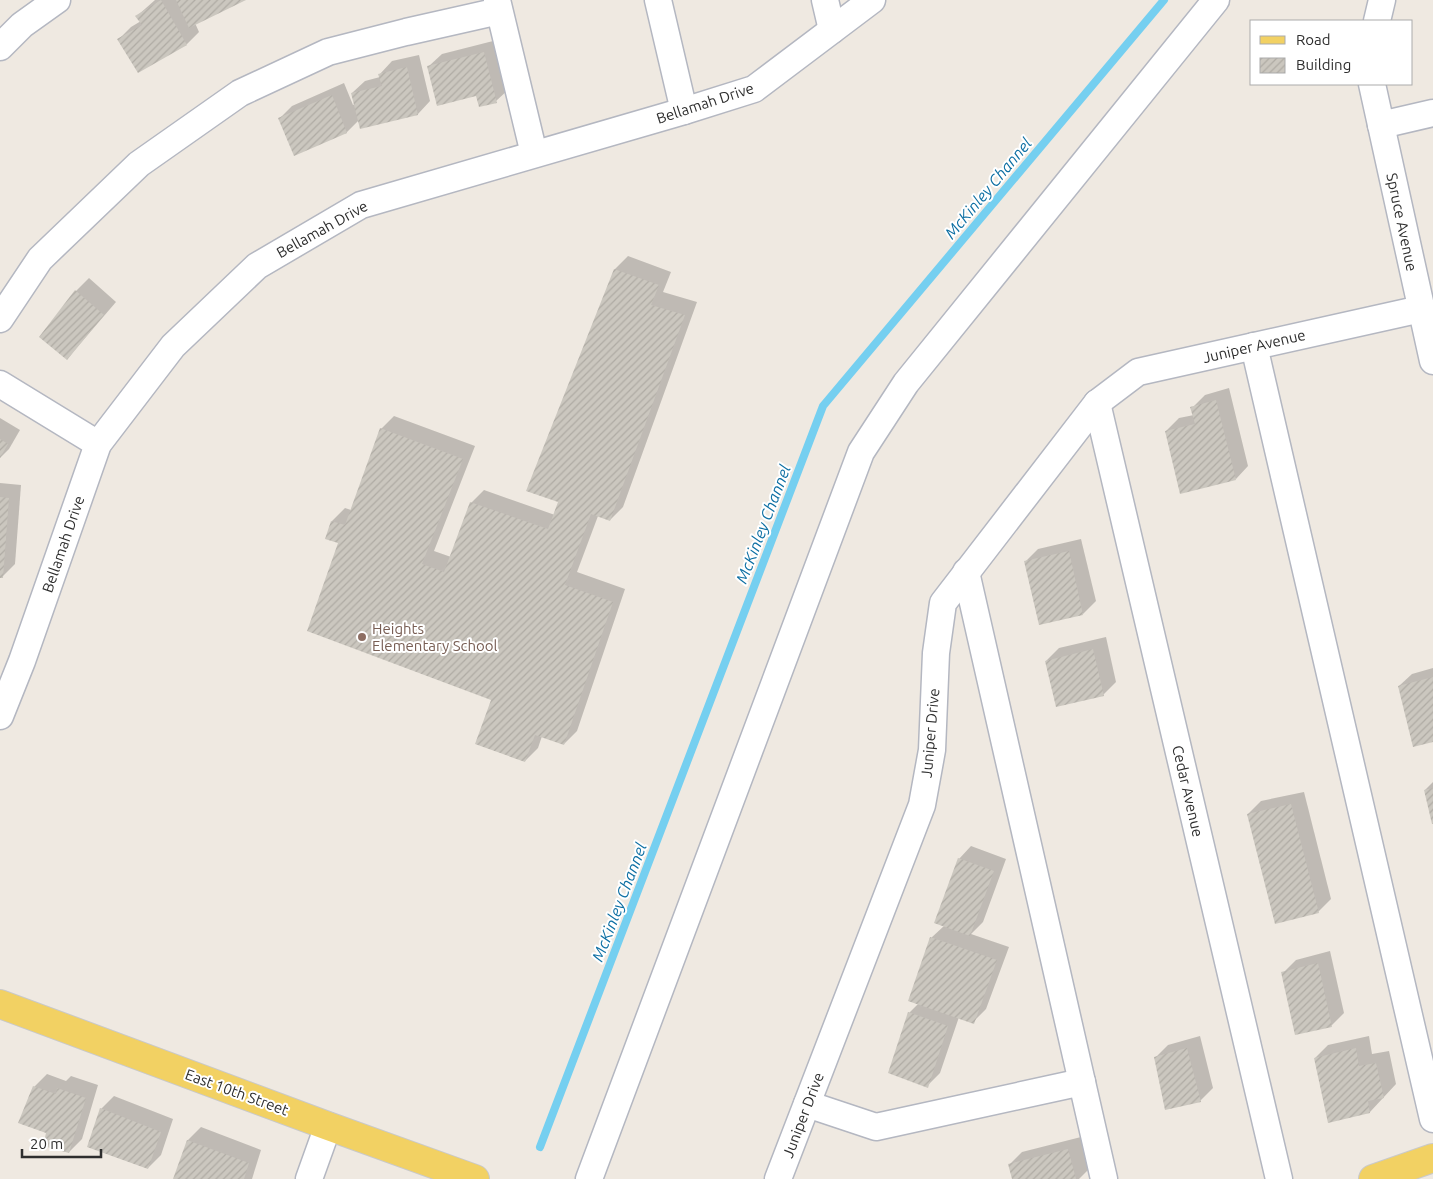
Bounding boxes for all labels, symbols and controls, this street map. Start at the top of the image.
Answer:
legend [1250,20,1413,85]
text: Road [1296,31,1331,48]
text: Building [1296,56,1351,73]
street label: Bellamah Drive [654,79,756,127]
water label: McKinley Channel [941,134,1036,242]
street label: Spruce Avenue [1383,171,1421,273]
street label: Bellamah Drive [273,197,371,261]
street label: Juniper Avenue [1201,326,1307,366]
water label: McKinley Channel [732,462,794,586]
street label: Bellamah Drive [38,493,88,595]
place label: Heights Elementary School [372,620,498,654]
marker: Heights Elementary School [356,631,368,643]
street label: Juniper Drive [918,688,942,778]
street label: Cedar Avenue [1169,743,1207,839]
water label: McKinley Channel [588,840,650,964]
street label: East 10th Street [183,1065,291,1119]
street label: Juniper Drive [779,1070,827,1160]
scale bar [22,1126,101,1158]
text: 20 m [30,1135,63,1152]

